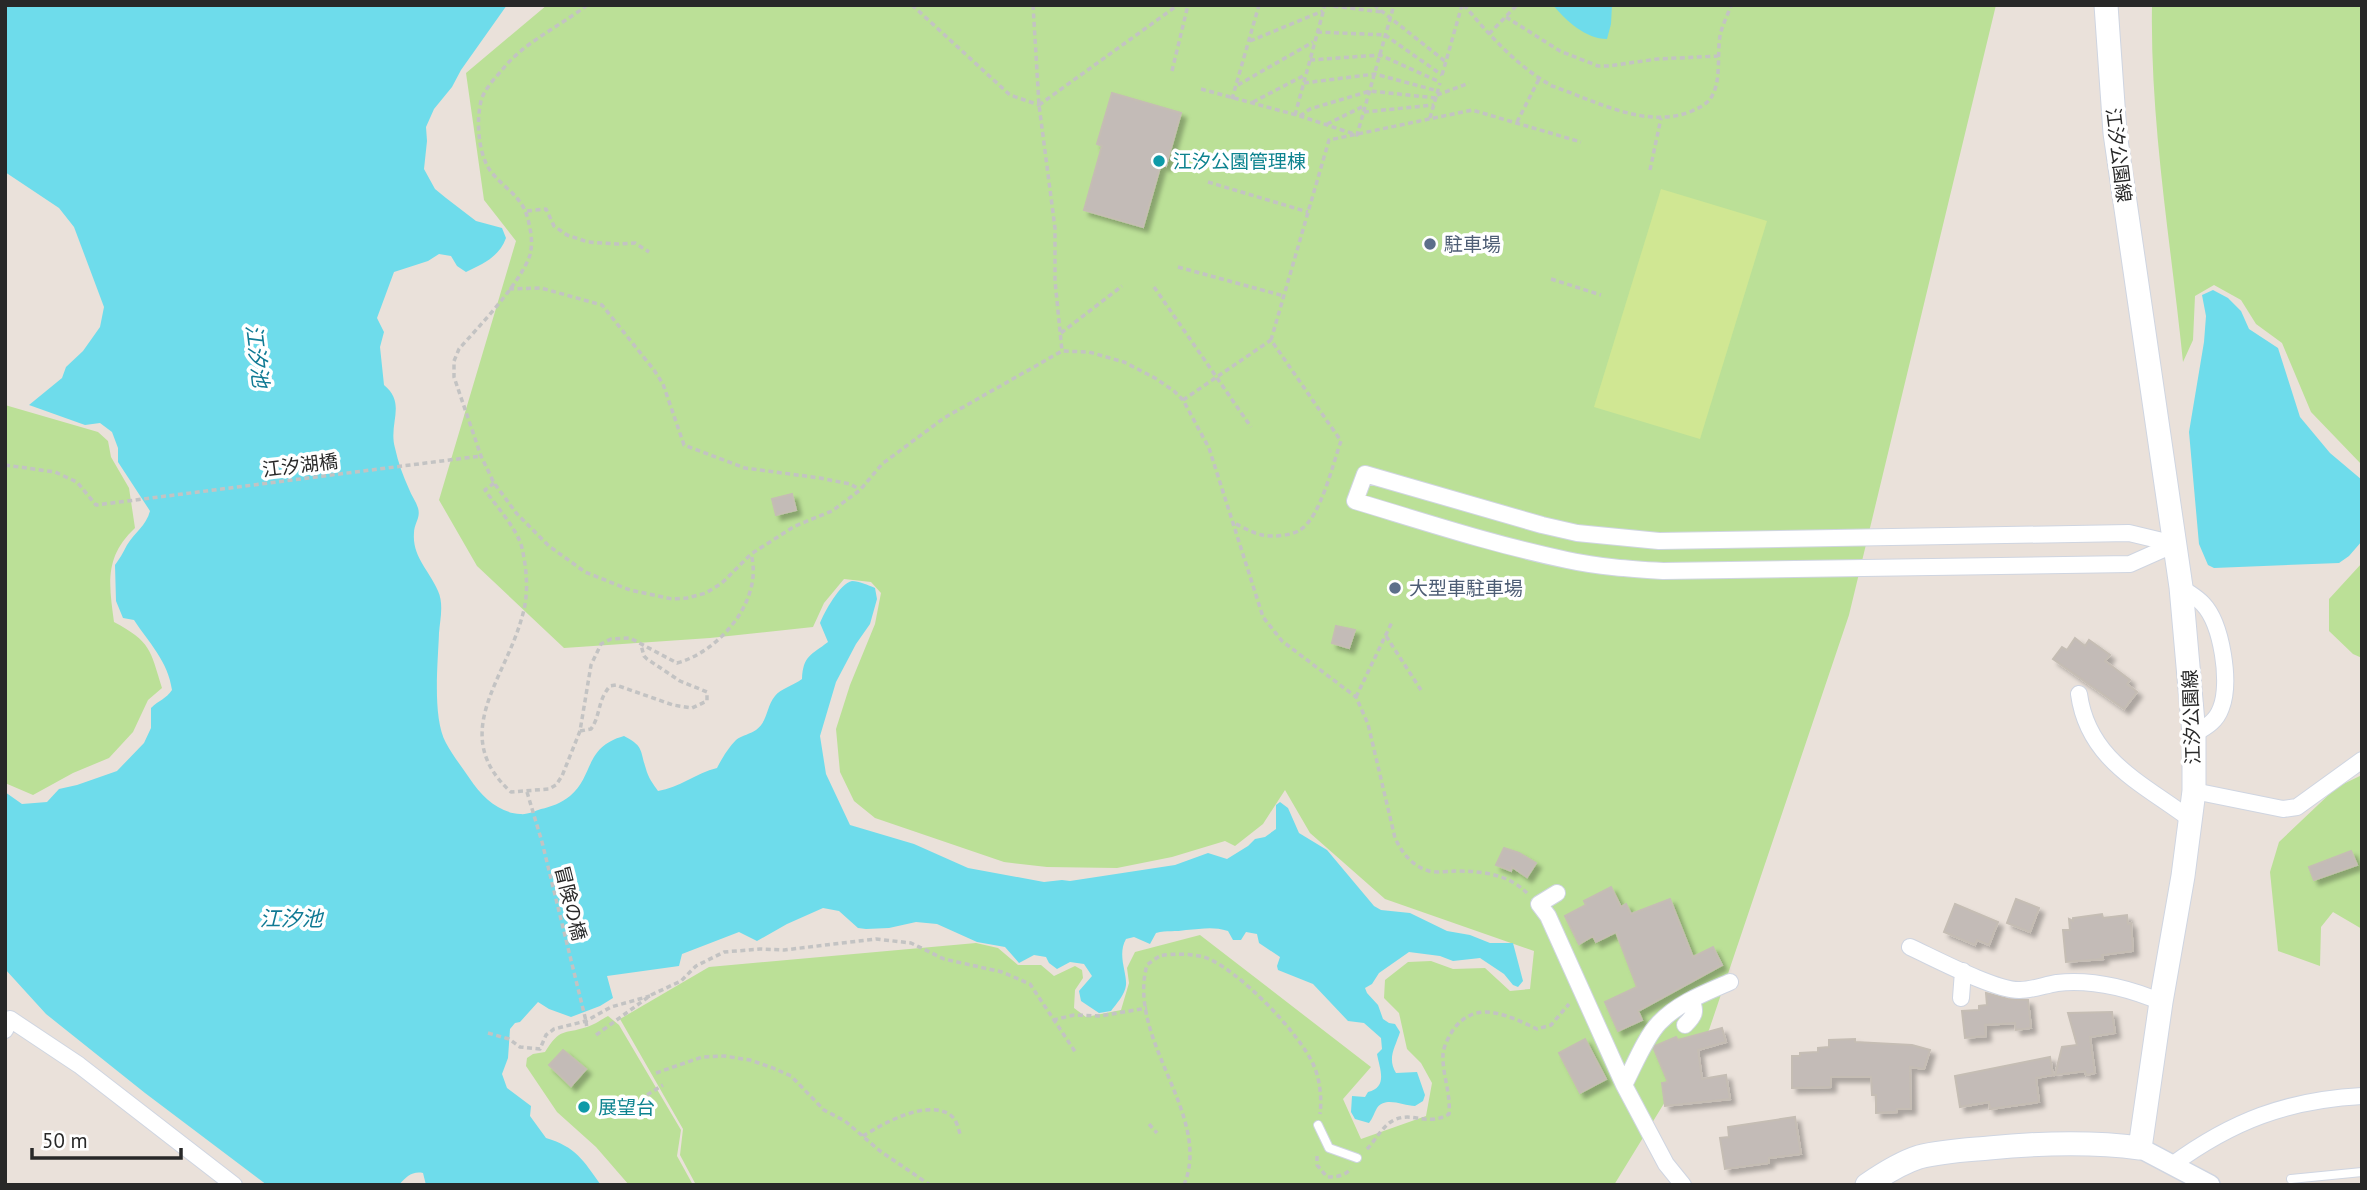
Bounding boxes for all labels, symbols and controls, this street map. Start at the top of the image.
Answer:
street label: 江汐公園線 [2101,106,2137,204]
place label: 江汐公園管理棟 [1173,149,1306,173]
marker: 江汐公園管理棟 [1151,153,1167,169]
place label: 駐車場 [1444,232,1501,256]
marker: 駐車場 [1422,236,1438,252]
water label: 江汐池 [240,323,275,391]
street label: 江汐湖橋 [261,448,339,482]
place label: 大型車駐車場 [1409,576,1523,600]
marker: 大型車駐車場 [1387,580,1403,596]
street label: 江汐公園線 [2177,669,2205,765]
street label: 冒険の橋 [550,863,592,943]
water label: 江汐池 [260,905,324,932]
place label: 展望台 [598,1095,655,1119]
marker: 展望台 [576,1099,592,1115]
scale bar [32,1116,180,1160]
text: 50 m [42,1127,88,1154]

